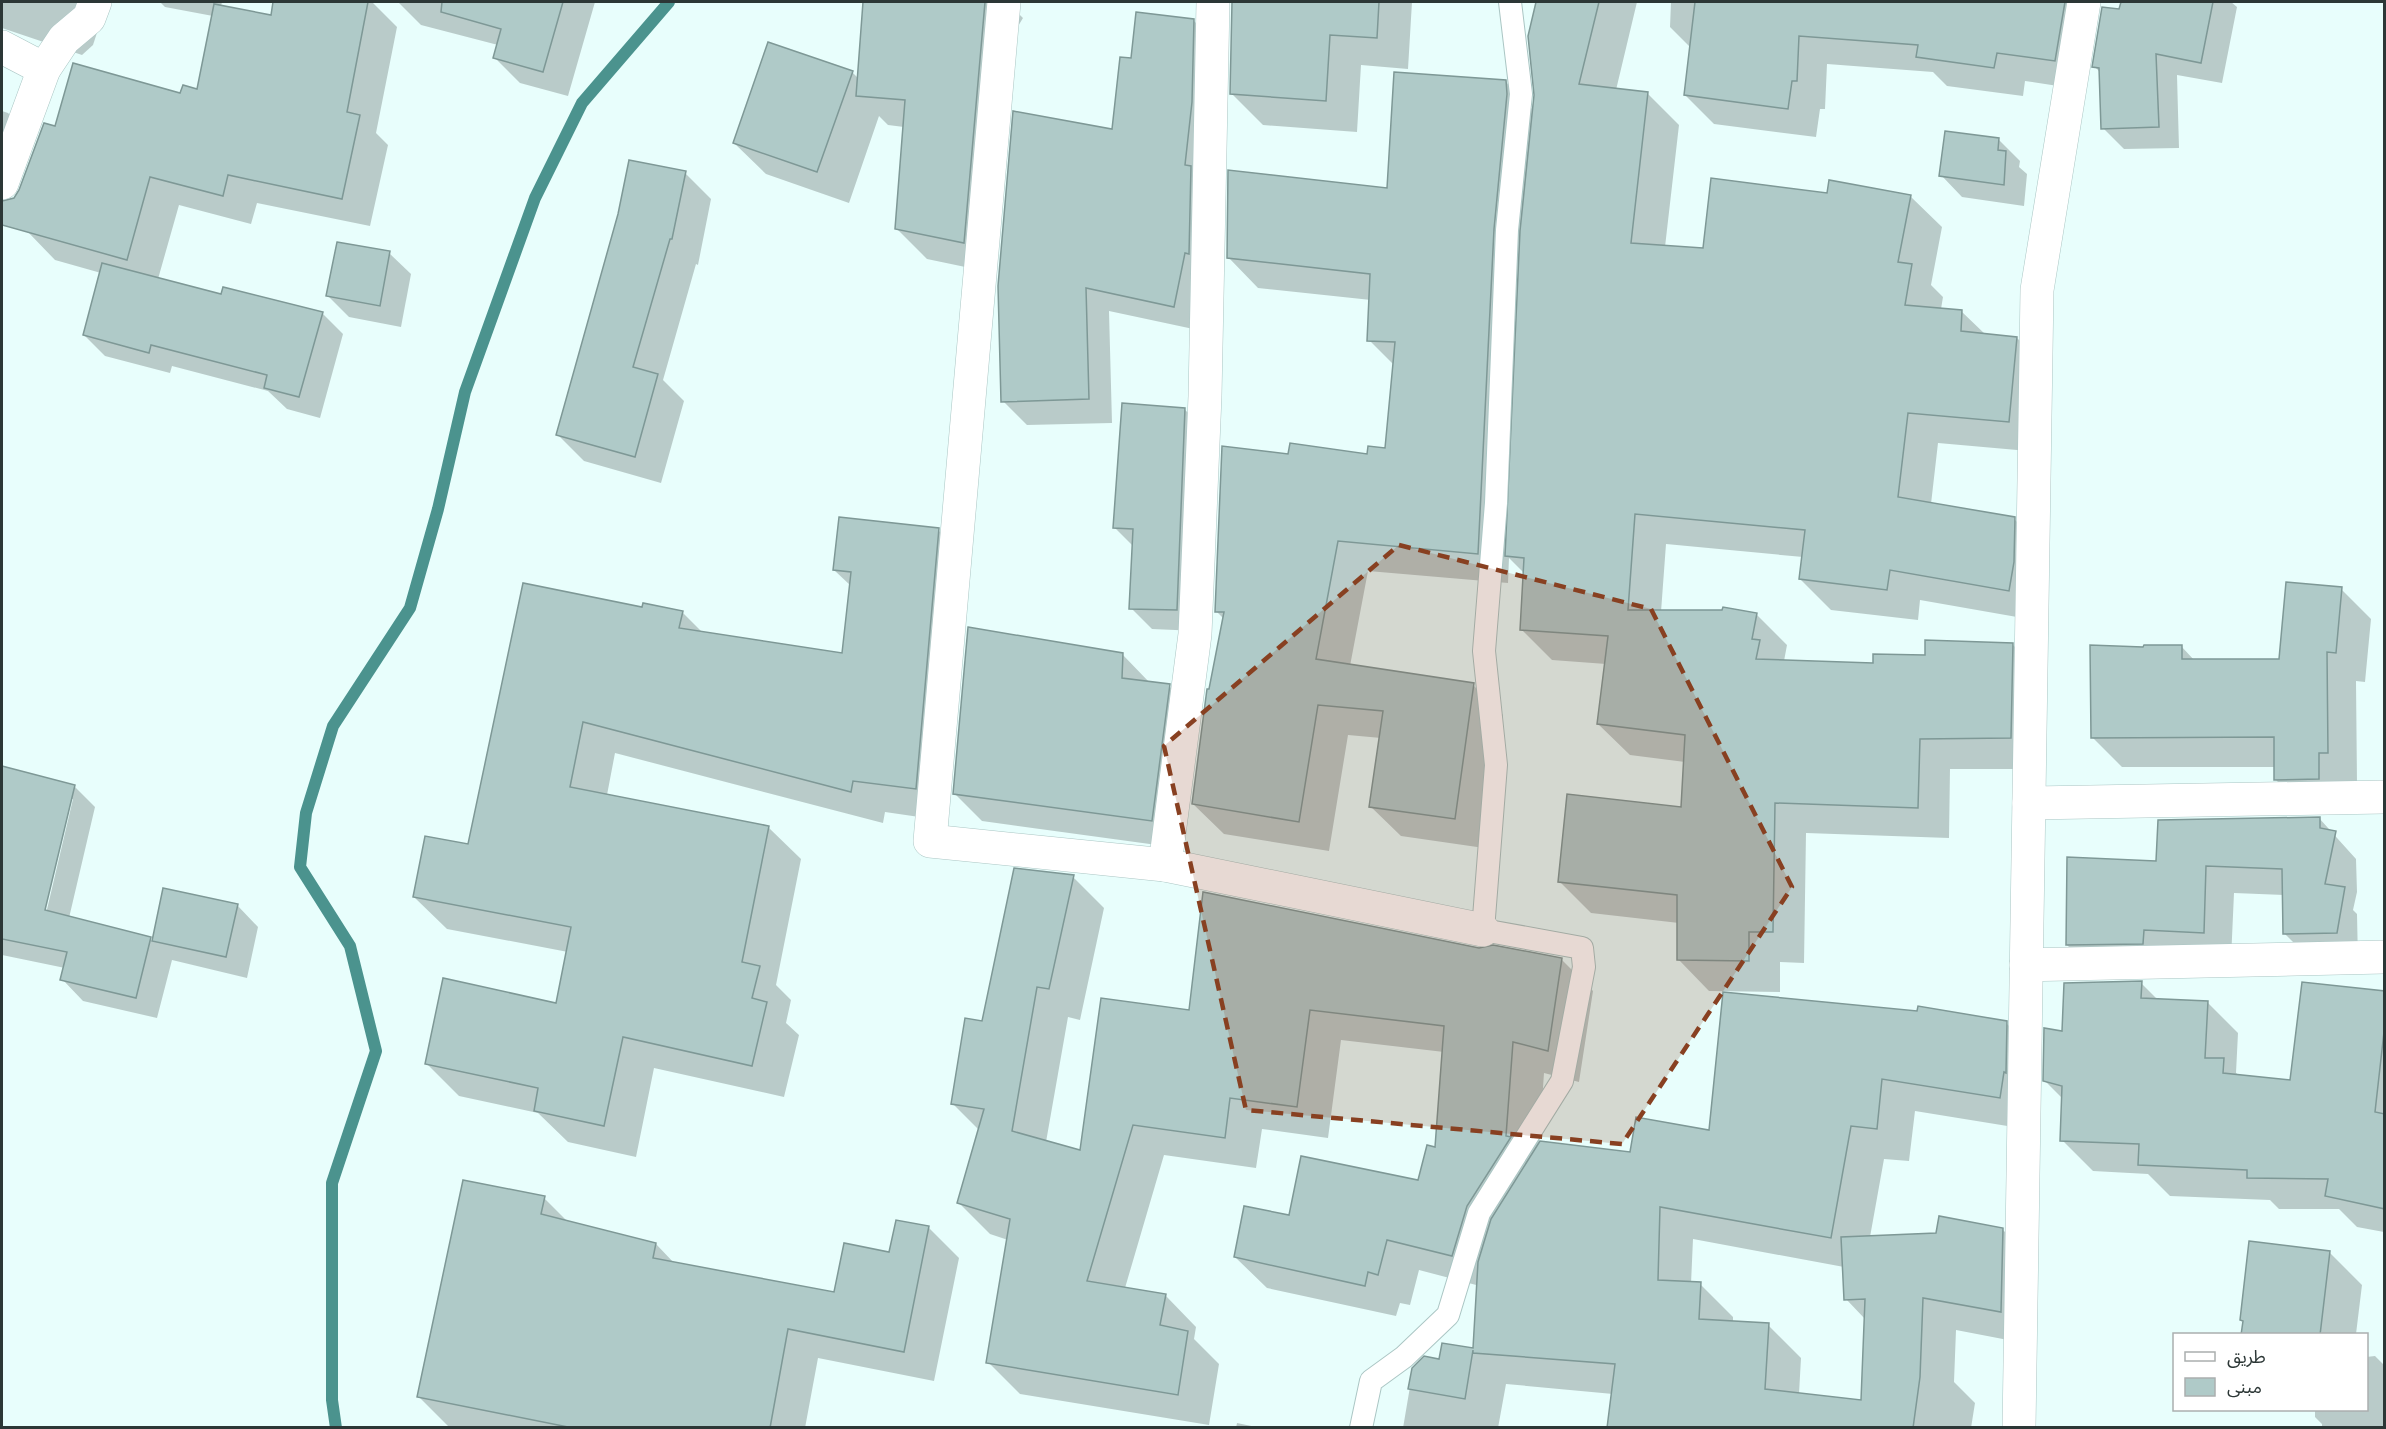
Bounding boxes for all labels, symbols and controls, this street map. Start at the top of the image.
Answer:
legend [2173,1333,2368,1411]
text: طريق [2227,1345,2266,1368]
text: مبنى [2227,1375,2262,1398]

